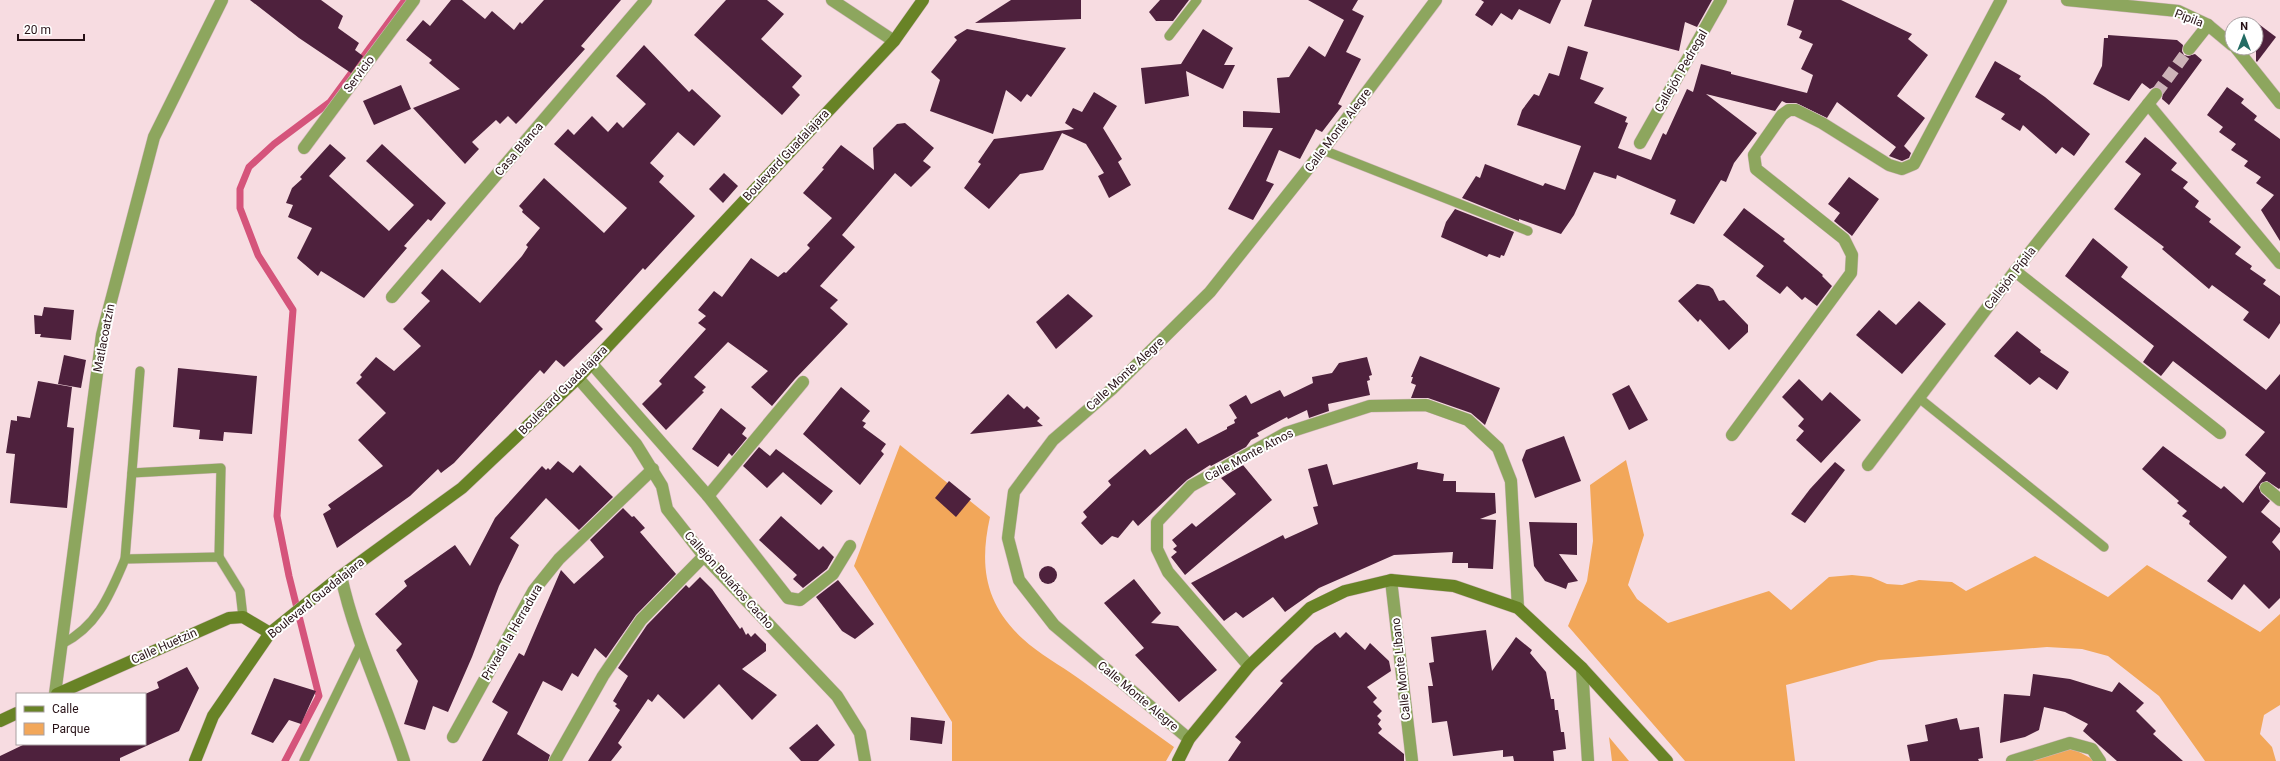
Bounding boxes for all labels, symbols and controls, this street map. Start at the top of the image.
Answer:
street label: Pipila [2173,6,2205,30]
scale bar [18,16,84,42]
north arrow [2224,16,2264,56]
text: N [2240,20,2248,33]
text: 20 m [24,23,51,37]
street label: Callejón Pedregal [1652,27,1710,115]
street label: Servicio [341,53,377,95]
street label: Calle Monte Alegre [1302,85,1374,175]
street label: Boulevard Guadalajara [740,106,832,204]
street label: Casa Blanca [492,119,546,179]
street label: Callejón Pípila [1981,244,2039,312]
street label: Matlacoatzin [91,303,117,373]
street label: Calle Monte Alegre [1083,334,1167,414]
street label: Boulevard Guadalajara [516,343,610,437]
street label: Calle Monte Atnos [1202,426,1296,484]
street label: Callejón Bolaños Cacho [682,528,777,632]
street label: Boulevard Guadalajara [265,555,367,641]
street label: Privada la Herradura [479,581,545,683]
street label: Calle Monte Líbano [1389,617,1413,721]
street label: Calle Huetzin [129,625,199,667]
street label: Calle Monte Alegre [1095,658,1181,734]
legend [16,693,146,745]
text: Calle [52,702,79,716]
text: Parque [52,722,90,736]

